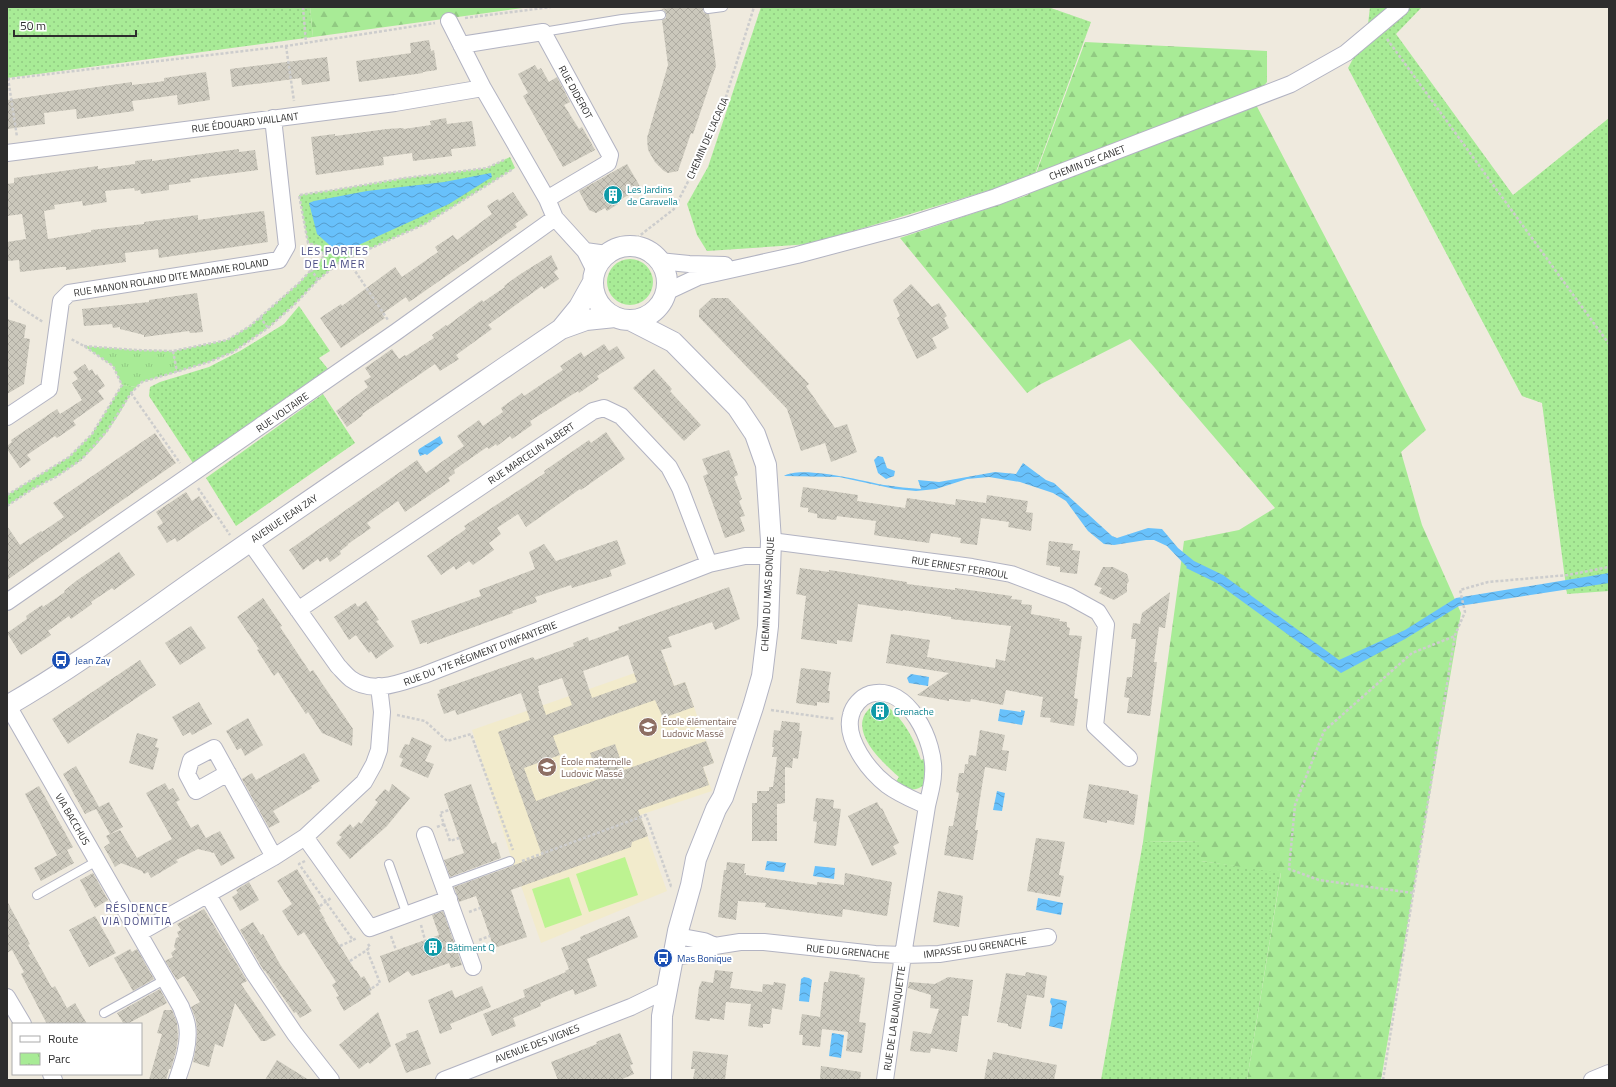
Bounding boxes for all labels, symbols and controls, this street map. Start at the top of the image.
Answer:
scale bar [14,12,136,38]
text: 50 m [20,16,46,35]
street label: RUE DIDEROT [555,63,597,122]
street label: CHEMIN DE L'ACACIA [683,95,732,182]
street label: RUE ÉDOUARD VAILLANT [191,108,300,136]
street label: CHEMIN DE CANET [1047,141,1128,184]
place label: Les Jardins de Caravella [627,182,678,209]
building icon: Les Jardins de Caravella [602,184,624,206]
district label: LES PORTES DE LA MER [301,243,369,272]
street label: RUE MANON ROLAND DITE MADAME ROLAND [72,255,270,300]
street label: RUE VOLTAIRE [253,388,312,436]
street label: RUE MARCELIN ALBERT [485,418,578,488]
street label: AVENUE JEAN ZAY [248,490,321,546]
street label: CHEMIN DU MAS BONIQUE [757,536,778,652]
street label: RUE ERNEST FERROUL [910,552,1010,583]
street label: RUE DU 17E RÉGIMENT D'INFANTERIE [401,617,559,690]
bus stop icon: Jean Zay [50,649,72,671]
place label: Jean Zay [75,653,111,668]
building icon: Grenache [869,700,891,722]
place label: Grenache [894,704,934,719]
place label: École élémentaire Ludovic Massé [662,714,737,741]
school or university icon: École élémentaire Ludovic Massé [637,716,659,738]
place label: École maternelle Ludovic Massé [561,754,631,781]
school or university icon: École maternelle Ludovic Massé [536,756,558,778]
street label: VIA BACCHUS [52,790,93,848]
district label: RÉSIDENCE VIA DOMITIA [102,900,172,929]
street label: IMPASSE DU GRENACHE [922,933,1028,962]
building icon: Bâtiment Q [422,936,444,958]
place label: Bâtiment Q [447,940,495,955]
street label: RUE DU GRENACHE [806,940,891,963]
bus stop icon: Mas Bonique [652,947,674,969]
place label: Mas Bonique [677,951,732,966]
street label: RUE DE LA BLANQUETTE [880,964,909,1071]
street label: AVENUE DES VIGNES [493,1020,582,1067]
legend [12,1023,142,1075]
text: Route [48,1029,78,1048]
text: Parc [48,1049,70,1068]

